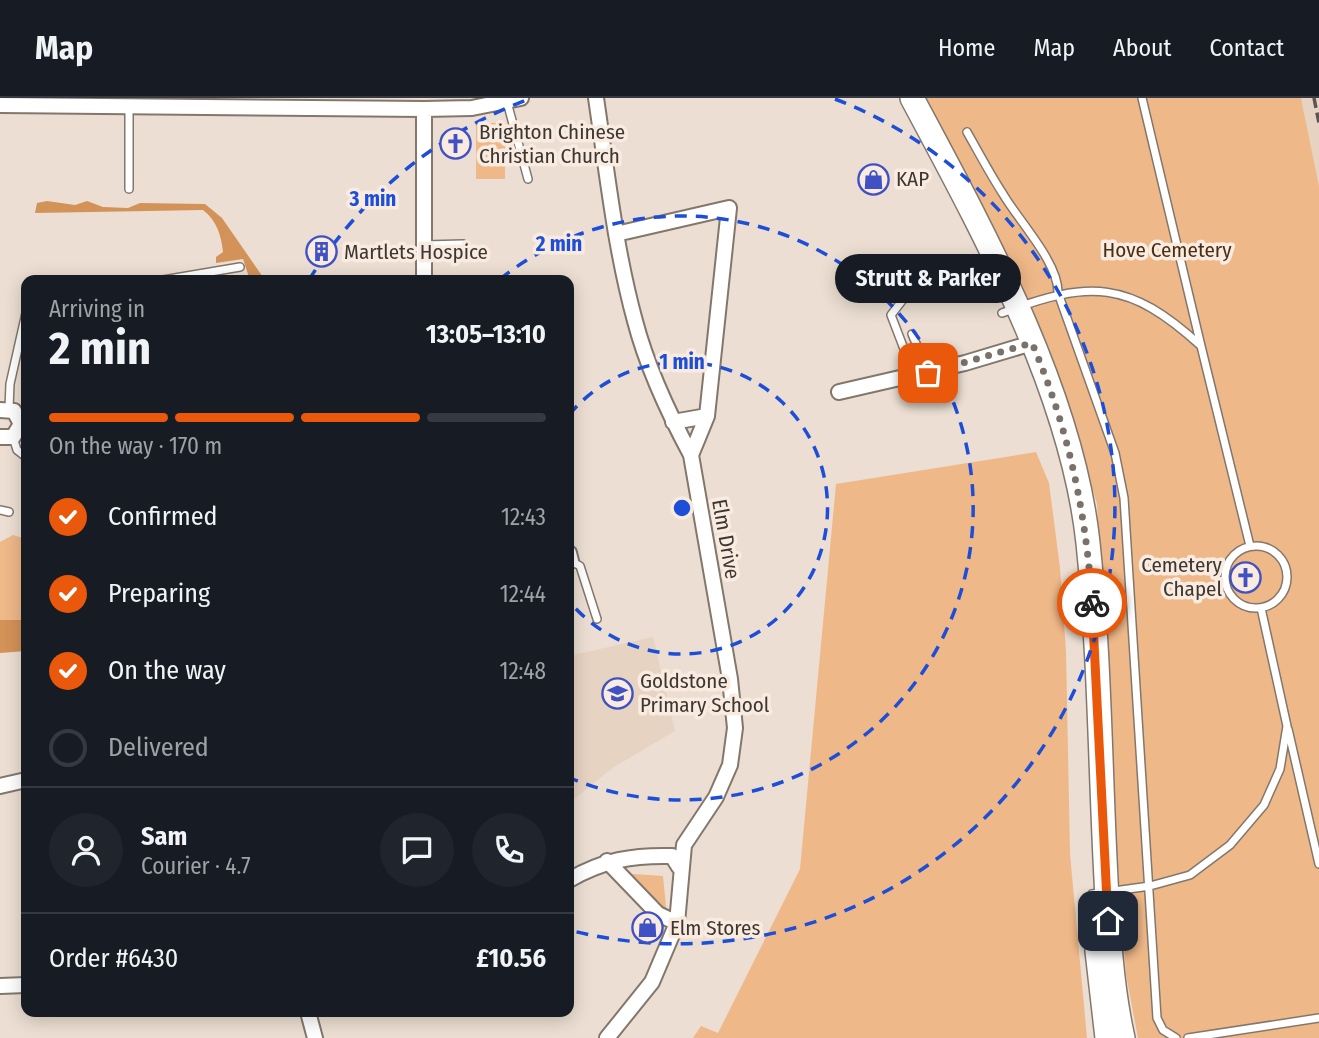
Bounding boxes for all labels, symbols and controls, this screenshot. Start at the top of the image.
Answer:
text: Map [35,28,93,68]
text: Home [938,34,995,62]
text: Map [1033,34,1075,62]
text: About [1113,34,1171,62]
text: Contact [1209,34,1284,62]
place label: Brighton Chinese Christian Church [479,119,625,169]
church icon: Brighton Chinese Christian Church [439,127,473,161]
shop icon: KAP [856,162,890,196]
place label: KAP [896,166,929,192]
text: 3 min [349,186,396,212]
text: 2 min [535,231,582,257]
building icon: Martlets Hospice [304,235,338,269]
park label: Hove Cemetery [1102,237,1232,263]
place label: Martlets Hospice [344,239,488,265]
callout: Strutt & Parker [835,254,1021,303]
text: Strutt & Parker [856,264,1000,292]
text: Arriving in [49,295,145,323]
text: 13:05–13:10 [426,319,546,350]
text: 2 min [49,321,151,376]
pin [898,343,958,403]
text: 1 min [659,349,705,375]
icon: bag [909,354,947,392]
text: On the way · 170 m [49,432,222,460]
centre of rings [670,496,694,520]
street label: Elm Drive [706,497,746,581]
icon: check [49,498,87,536]
text: Confirmed [108,501,218,532]
text: 12:43 [501,503,546,531]
place label: Cemetery Chapel [1141,552,1223,602]
church icon: Cemetery Chapel [1228,560,1262,594]
courier [1057,568,1127,638]
icon: check [49,575,87,613]
text: Preparing [108,578,210,609]
text: 12:44 [500,580,546,608]
icon: bike [1073,584,1111,622]
icon: check [49,652,87,690]
text: On the way [108,655,226,686]
text: 12:48 [499,657,546,685]
place label: Goldstone Primary School [640,668,770,718]
school or university icon: Goldstone Primary School [600,676,634,710]
text: Delivered [108,732,209,763]
button: person [49,813,123,887]
button: chat [380,813,454,887]
button: phone [472,813,546,887]
text: Sam [141,821,187,852]
text: Courier · 4.7 [141,852,251,880]
pin [1078,891,1138,951]
icon: home [1089,902,1127,940]
shop icon: Elm Stores [630,911,664,945]
place label: Elm Stores [670,915,760,941]
text: Order #6430 [49,943,178,974]
text: £10.56 [476,943,546,974]

